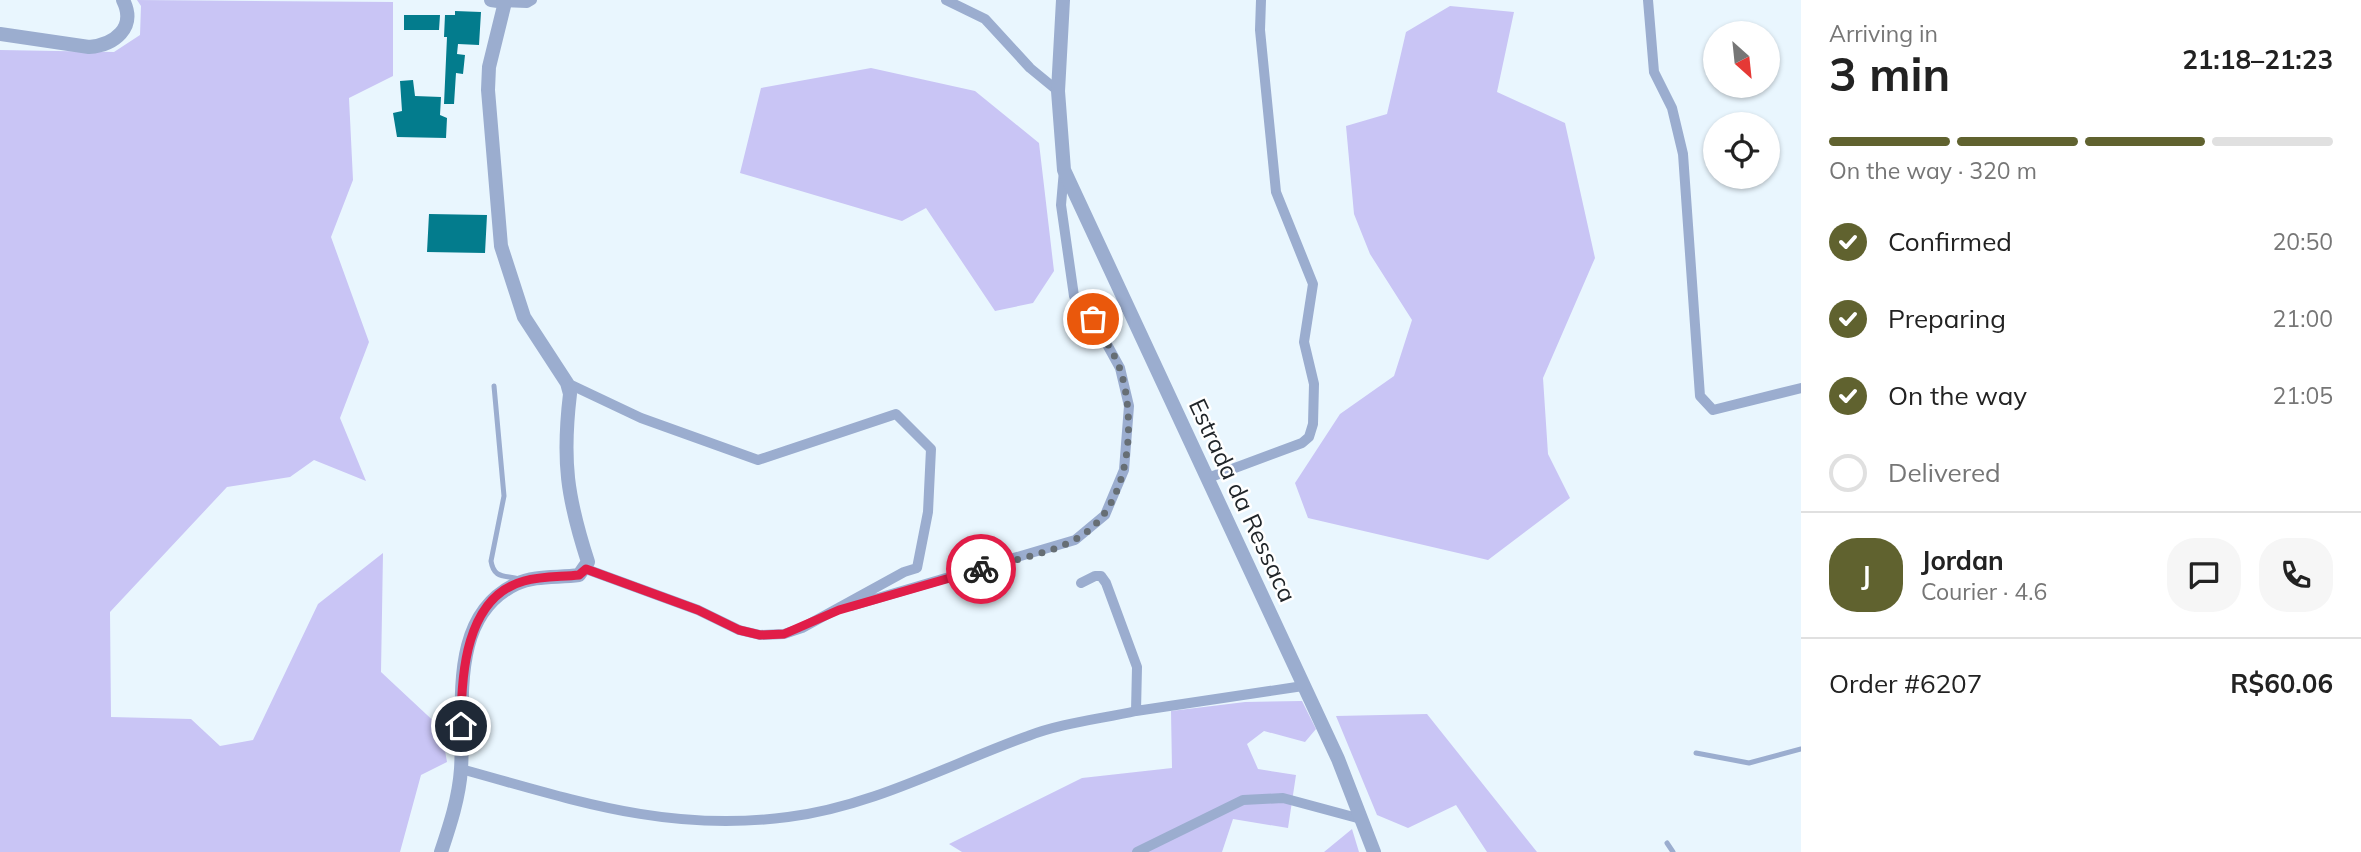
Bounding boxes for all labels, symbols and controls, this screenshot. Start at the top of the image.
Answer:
text: Arriving in [1829,19,1938,48]
north arrow [1703,21,1780,98]
map controls [1703,21,1780,189]
text: 21:18–21:23 [2182,43,2333,76]
text: 3 min [1829,45,1950,103]
button: locate [1703,112,1780,189]
text: On the way · 320 m [1829,156,2037,185]
icon: check [1829,223,1867,261]
text: Confirmed [1888,225,2012,258]
text: 20:50 [2273,227,2333,256]
pin [1063,289,1123,349]
icon: bag [1074,300,1112,338]
icon: check [1829,300,1867,338]
text: Preparing [1888,302,2006,335]
text: 21:00 [2273,304,2333,333]
icon: check [1829,377,1867,415]
text: On the way [1888,379,2027,412]
text: 21:05 [2273,381,2333,410]
street label: Estrada da Ressaca [1183,394,1303,606]
text: Delivered [1888,456,2001,489]
courier [946,534,1016,604]
button: chat [2167,538,2241,612]
button: phone [2259,538,2333,612]
text: Jordan [1921,544,2004,577]
icon: bike [962,550,1000,588]
text: J [1861,559,1871,592]
text: Courier · 4.6 [1921,577,2047,606]
text: Order #6207 [1829,667,1982,700]
text: R$60.06 [2230,667,2333,700]
pin [431,696,491,756]
icon: home [442,707,480,745]

